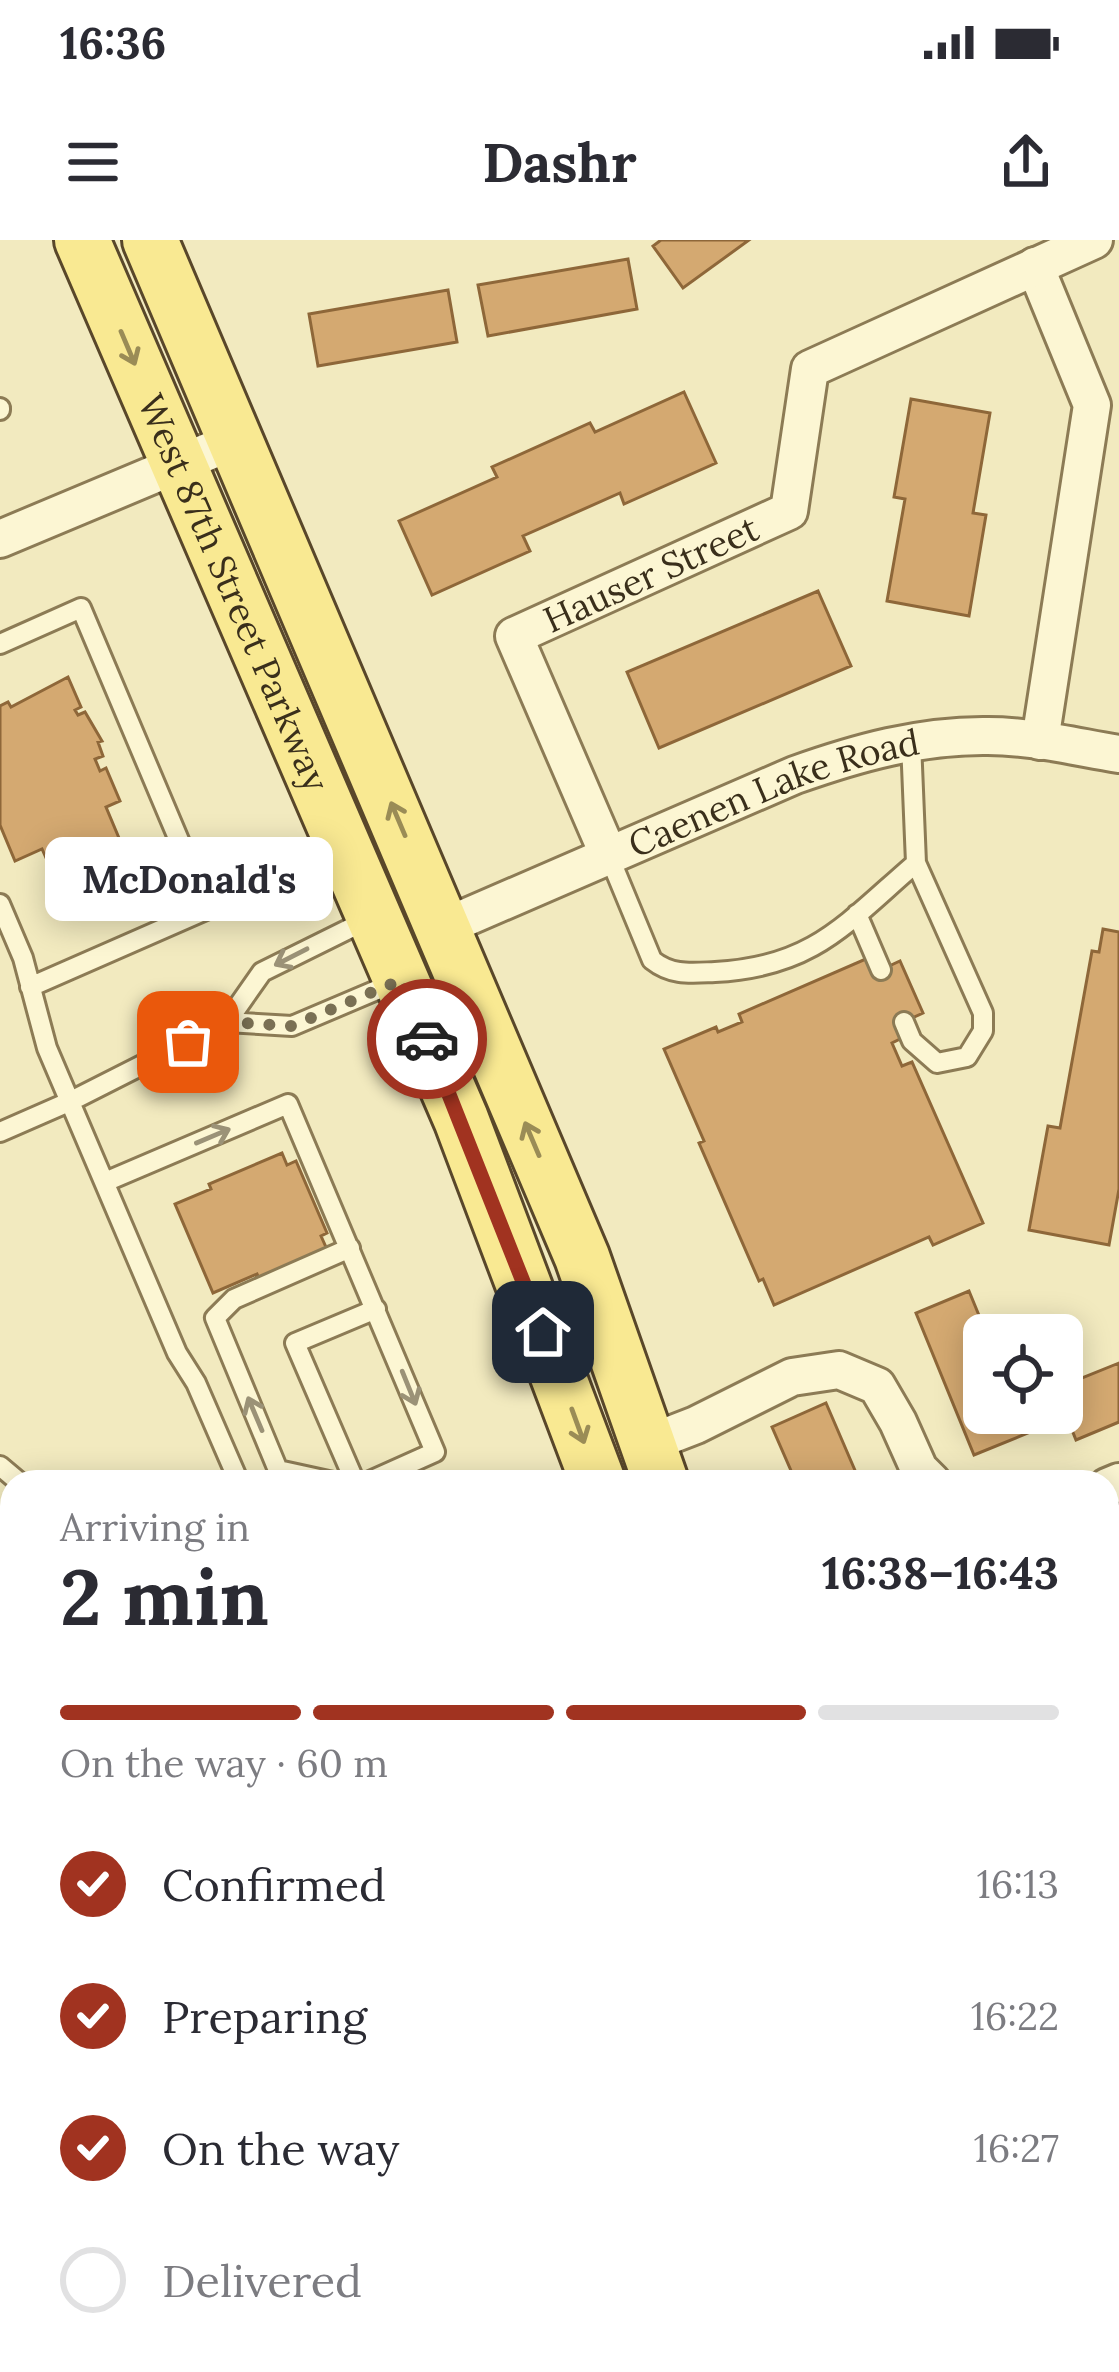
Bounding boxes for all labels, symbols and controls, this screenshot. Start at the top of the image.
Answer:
text: 16:36 [60,14,166,71]
text: Dashr [482,128,637,197]
icon: menu [60,129,126,195]
icon: share [993,129,1059,195]
one-way arrow [119,328,140,365]
street label: West 87th Street Parkway [128,387,340,798]
street label: Hauser Street [536,505,766,643]
street label: Caenen Lake Road [621,719,923,867]
one-way arrow [386,802,407,839]
callout: McDonald's [44,838,332,922]
text: McDonald's [82,854,296,904]
one-way arrow [273,946,309,969]
courier [367,979,487,1099]
pin [137,991,239,1093]
icon: car [394,1006,460,1072]
icon: bag [155,1009,221,1075]
one-way arrow [520,1121,541,1158]
one-way arrow [194,1124,230,1146]
pin [492,1281,594,1383]
icon: home [510,1299,576,1365]
map controls [963,1314,1083,1434]
button: locate [963,1314,1083,1434]
one-way arrow [400,1368,421,1405]
one-way arrow [243,1396,264,1433]
one-way arrow [568,1406,590,1443]
text: Arriving in [60,1502,250,1552]
text: 16:38–16:43 [822,1544,1059,1601]
text: 2 min [60,1547,269,1646]
text: On the way · 60 m [60,1738,388,1788]
icon: check [60,1851,126,1917]
text: Confirmed [162,1856,386,1913]
text: 16:13 [977,1859,1059,1909]
icon: check [60,1983,126,2049]
text: Preparing [162,1988,367,2045]
text: 16:22 [971,1991,1059,2041]
icon: check [60,2115,126,2181]
text: On the way [162,2120,400,2177]
text: 16:27 [974,2123,1059,2173]
text: Delivered [162,2252,362,2309]

